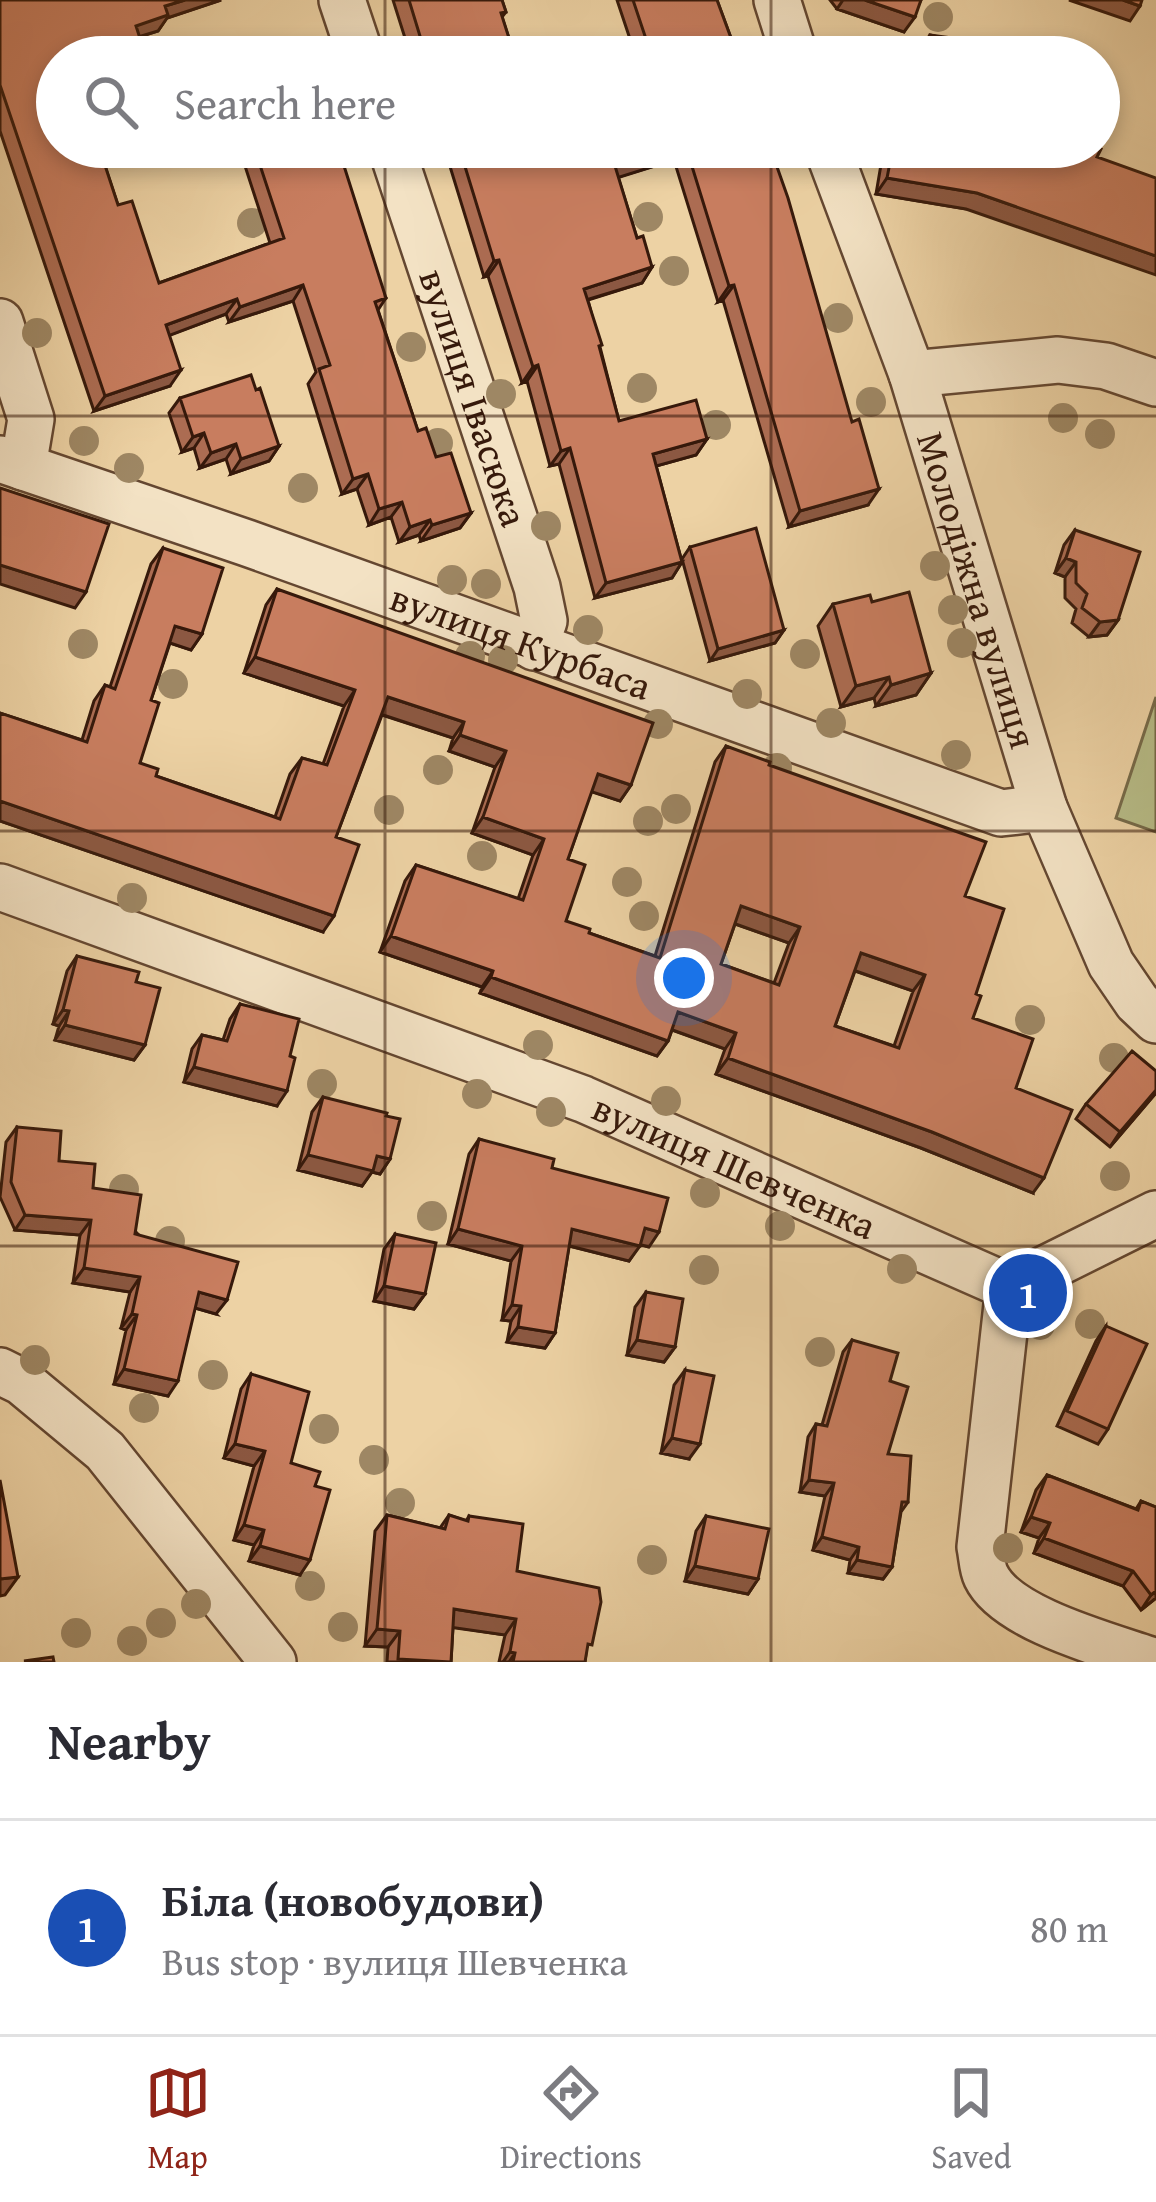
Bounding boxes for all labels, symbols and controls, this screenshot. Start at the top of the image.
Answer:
search box [36,36,1120,168]
icon: search [78,69,144,135]
text: Search here [174,70,396,135]
street label: вулиця Івасюка [405,261,544,534]
street label: Молодіжна вулиця [903,425,1053,755]
street label: вулиця Курбаса [383,568,660,714]
your location [654,948,714,1008]
street label: вулиця Шевченка [584,1078,886,1253]
pin: 1 [989,1248,1067,1338]
text: Nearby [48,1703,211,1778]
text: Біла (новобудови) [162,1867,544,1932]
text: 1 [77,1899,97,1956]
text: 80 m [1030,1899,1108,1956]
text: Bus stop · вулиця Шевченка [162,1932,628,1989]
tab: Map [145,2060,211,2180]
tab: Directions [500,2060,642,2180]
tab: Saved [931,2060,1011,2180]

